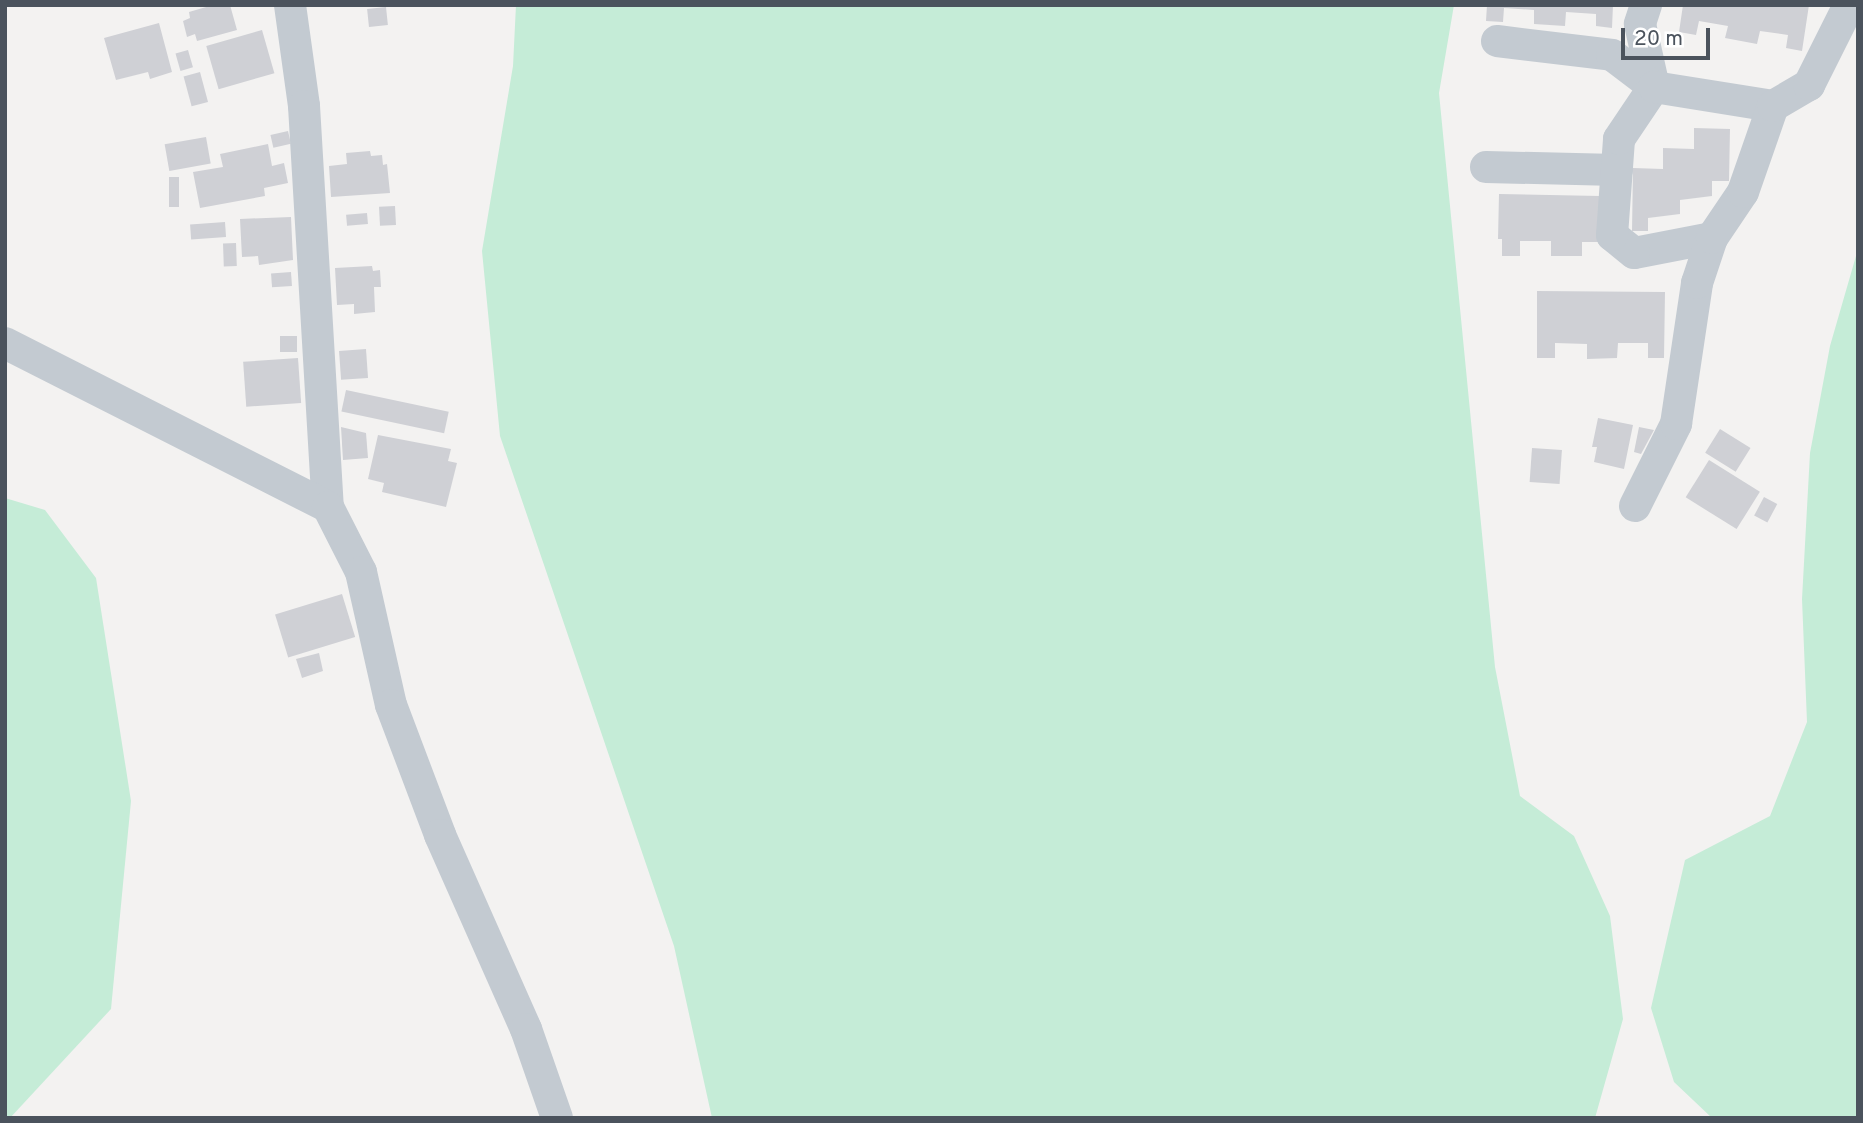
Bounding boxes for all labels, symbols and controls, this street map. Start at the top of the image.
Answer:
scale bar [1625,14,1714,58]
text: 20 m [1634,26,1683,53]

